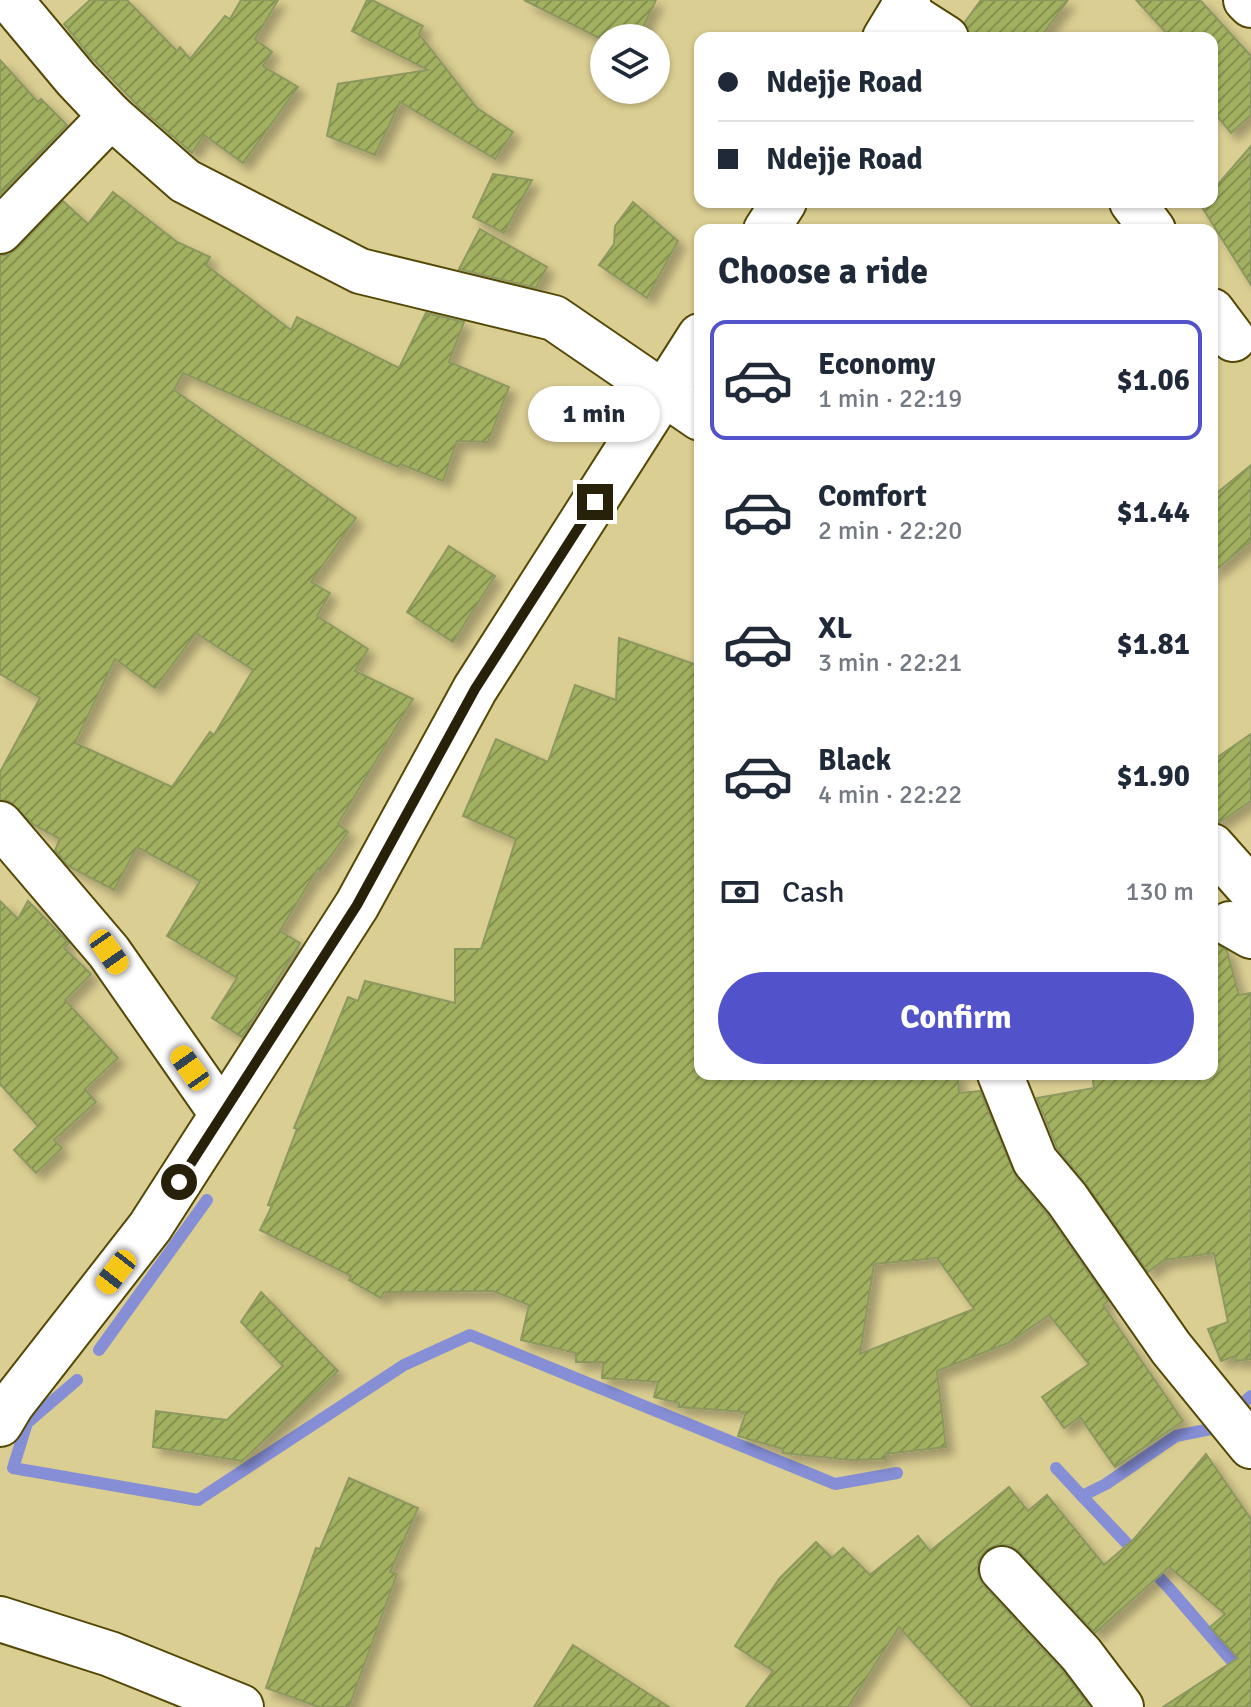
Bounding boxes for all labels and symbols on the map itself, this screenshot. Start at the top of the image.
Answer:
callout: 1 min [529,386,661,442]
route end [577,484,613,520]
car [85,925,133,979]
car [166,1041,214,1095]
route start [161,1164,197,1200]
car [92,1246,140,1298]

